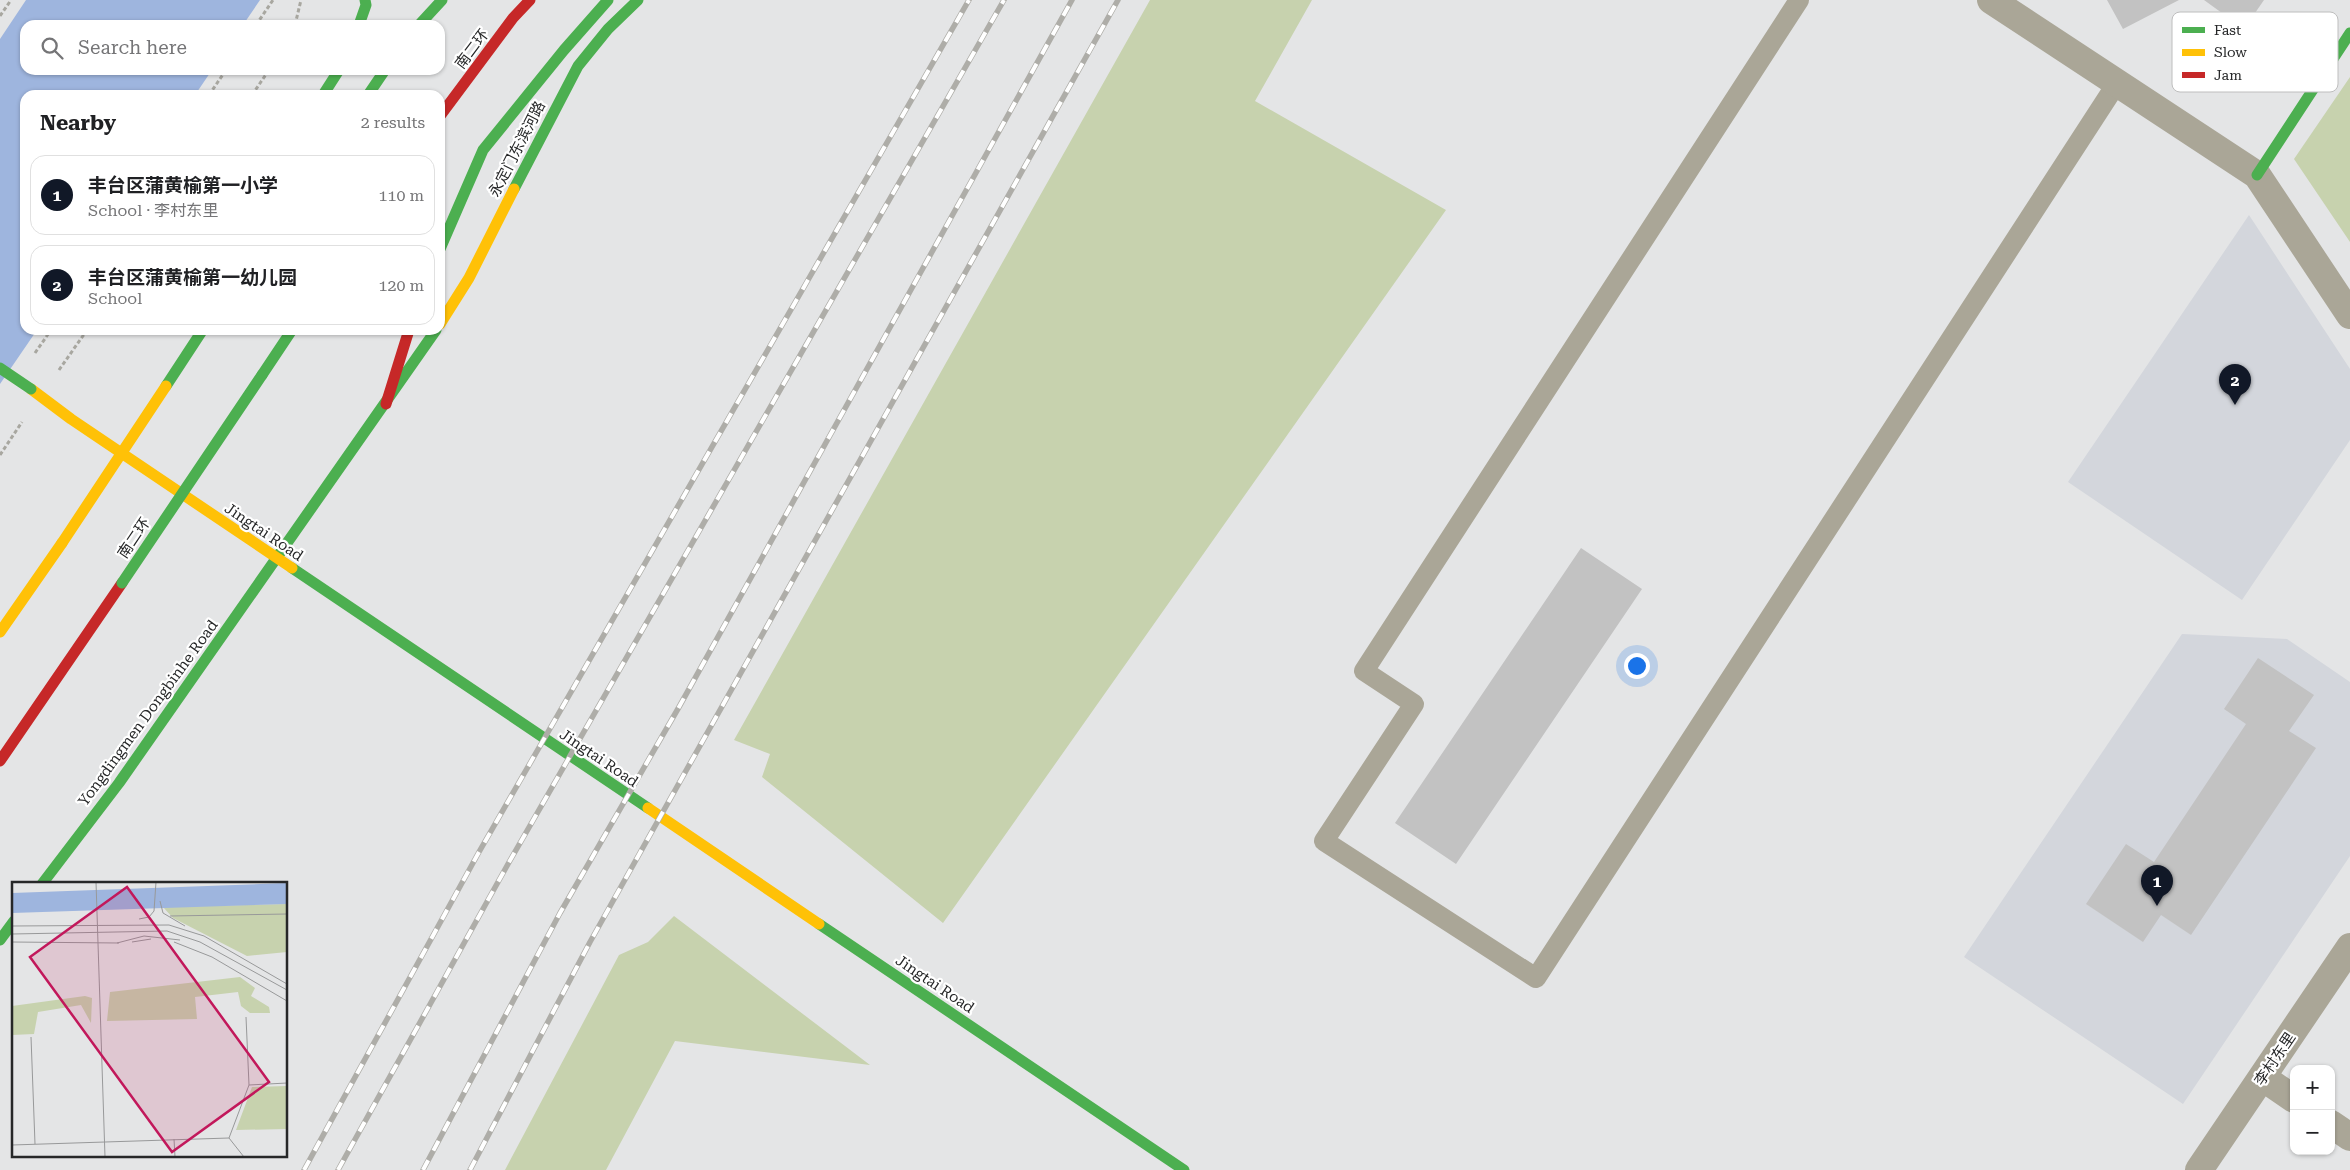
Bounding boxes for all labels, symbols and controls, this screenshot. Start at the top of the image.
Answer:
legend [2172,12,2338,92]
search box [20,20,445,75]
text: Fast [2214,22,2241,38]
street label: 南二环 [451,26,493,72]
icon: search [38,34,66,62]
text: Search here [78,36,187,59]
text: Slow [2214,44,2247,60]
text: Jam [2214,67,2242,83]
street label: 永定门东滨河路 [485,98,549,200]
text: Nearby [40,111,116,135]
text: 2 results [361,113,425,132]
text: 丰台区蒲黄榆第一小学 [88,174,278,197]
text: 1 [53,186,61,205]
text: 110 m [378,186,424,205]
text: School · 李村东里 [88,201,218,220]
text: 丰台区蒲黄榆第一幼儿园 [88,266,297,289]
text: 2 [53,276,61,295]
text: 120 m [378,276,424,295]
text: School [88,289,142,308]
pin: 2 [2219,364,2251,405]
street label: Jingtai Road [221,499,307,565]
street label: 南二环 [114,514,154,562]
street label: Yongdingmen Dongbinhe Road [74,616,222,810]
your location [1624,653,1650,679]
street label: Jingtai Road [556,725,642,791]
pin: 1 [2141,865,2173,906]
inset map [12,882,288,1158]
street label: Jingtai Road [892,951,978,1017]
street label: 李村东里 [2251,1029,2299,1089]
map controls [2290,1065,2335,1155]
button: + [2290,1065,2335,1110]
button: − [2290,1110,2335,1155]

